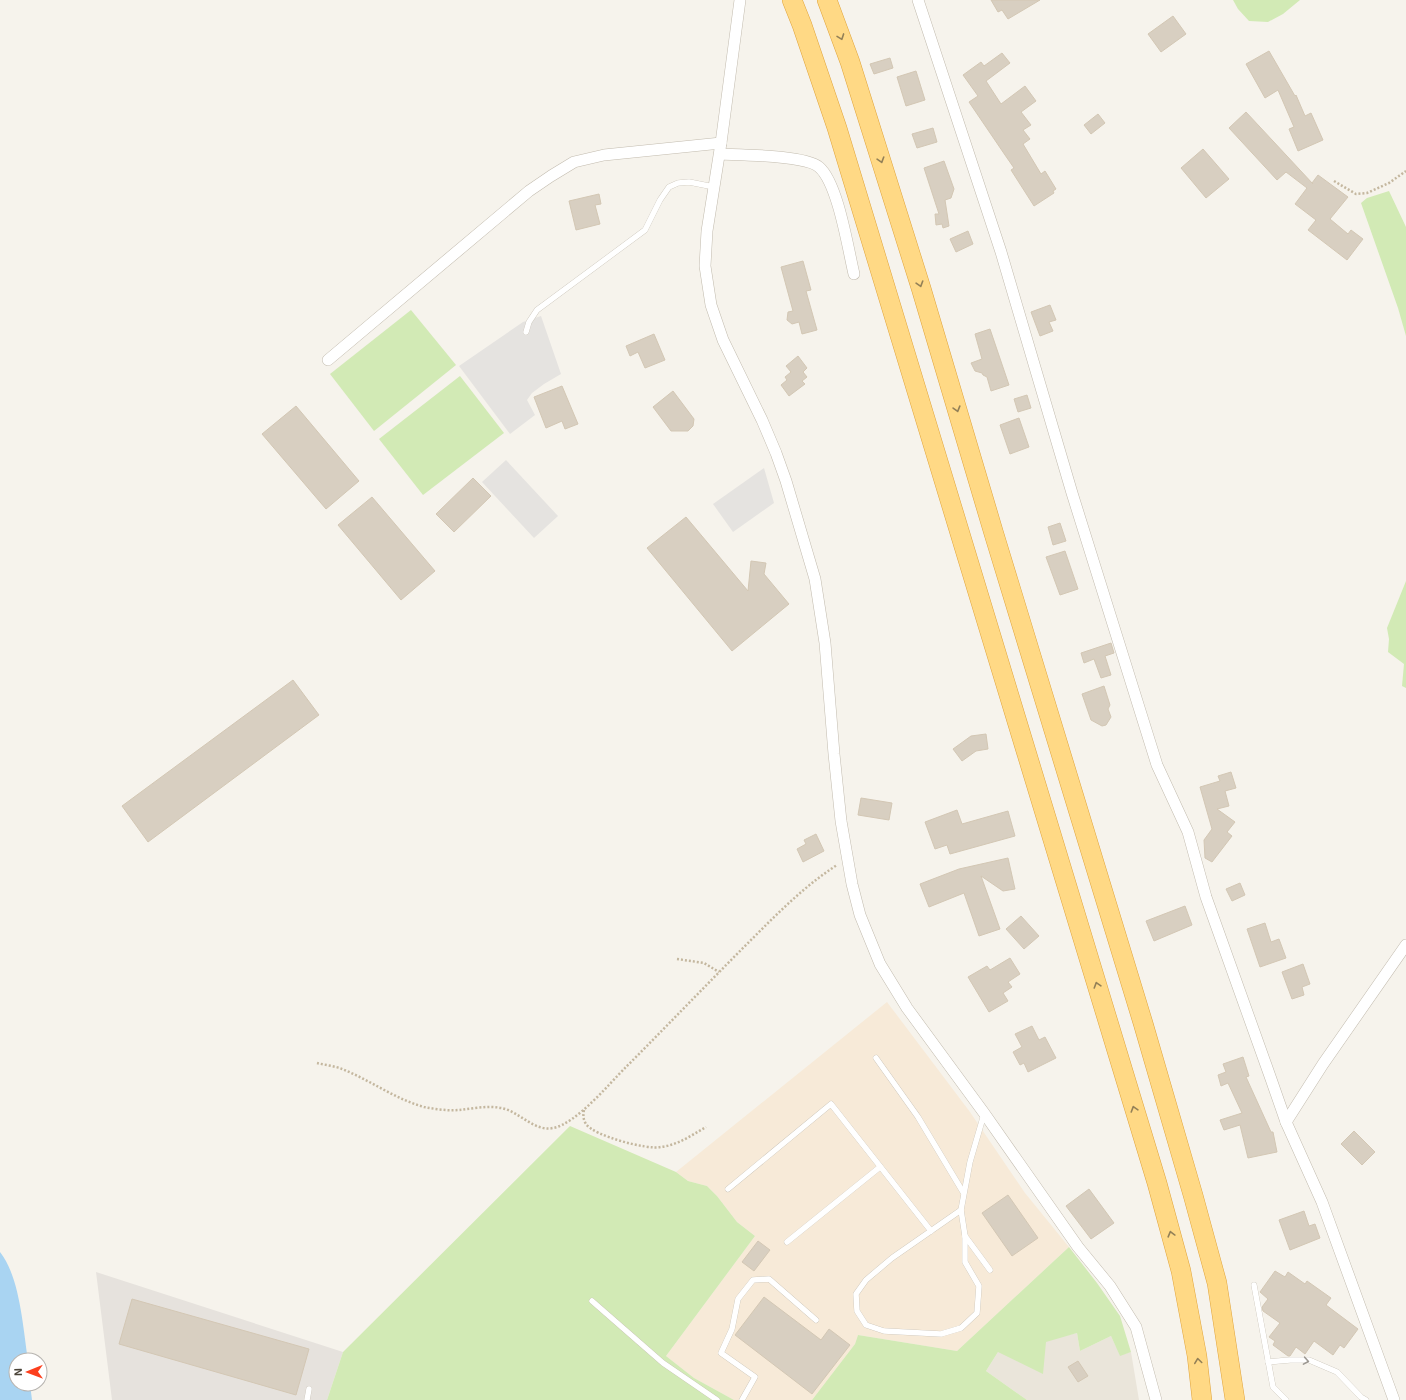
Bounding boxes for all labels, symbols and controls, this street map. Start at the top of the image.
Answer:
one-way arrow [836,33,844,40]
one-way arrow [876,157,885,164]
one-way arrow [915,281,924,288]
one-way arrow [952,405,961,412]
one-way arrow [1093,982,1102,989]
one-way arrow [1131,1106,1139,1113]
one-way arrow [1167,1231,1176,1238]
north arrow [8,1352,48,1392]
one-way arrow [1303,1356,1310,1365]
one-way arrow [1193,1358,1202,1364]
text: N [11,1368,24,1376]

